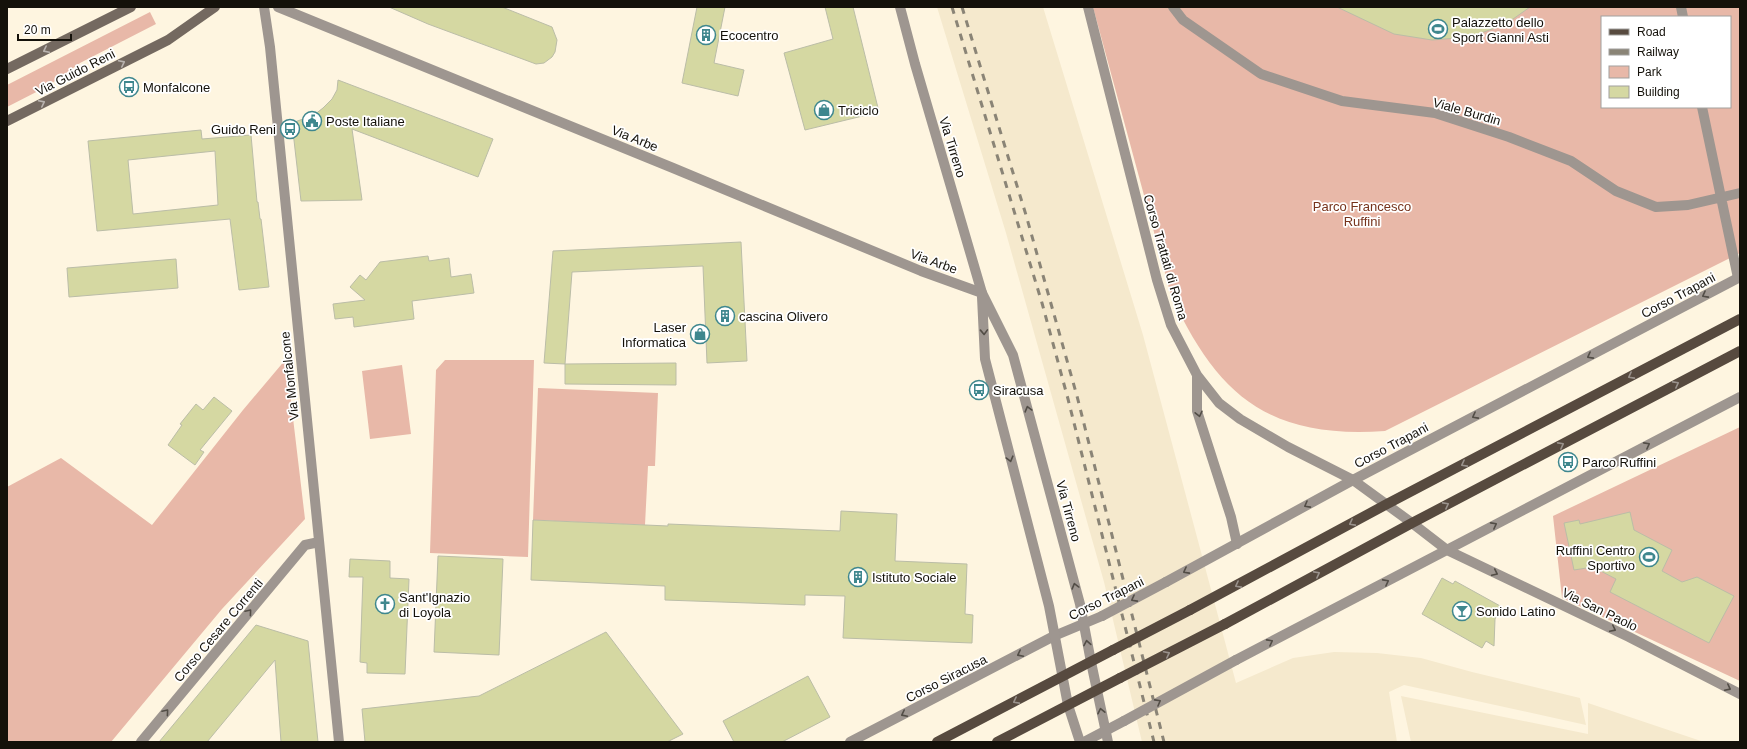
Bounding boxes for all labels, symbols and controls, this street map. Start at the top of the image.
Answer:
place label: Palazzetto dello Sport Gianni Asti [1452,15,1549,45]
scale bar [18,16,71,42]
legend [1601,16,1731,108]
sports icon: Palazzetto dello Sport Gianni Asti [1427,18,1449,40]
text: 20 m [24,23,51,37]
building icon: Ecocentro [695,24,717,46]
text: Road [1637,25,1666,39]
place label: Ecocentro [720,28,779,43]
one-way arrow [43,45,50,52]
text: Railway [1637,45,1679,59]
street label: Via Guido Reni [33,46,118,99]
one-way arrow [118,60,125,68]
text: Park [1637,65,1663,79]
bus stop icon: Monfalcone [118,76,140,98]
place label: Monfalcone [143,80,210,95]
text: Building [1637,85,1680,99]
street label: Viale Burdin [1431,95,1503,128]
shop icon: Triciclo [813,99,835,121]
one-way arrow [38,101,45,108]
place label: Triciclo [838,103,879,118]
public building icon: Poste Italiane [301,110,323,132]
place label: Poste Italiane [326,114,405,129]
street label: Via Tirreno [936,115,969,179]
bus stop icon: Guido Reni [279,118,301,140]
place label: Guido Reni [211,122,276,137]
street label: Via Arbe [609,122,660,155]
street label: Corso Trattati di Roma [1140,193,1191,322]
park label: Parco Francesco Ruffini [1313,199,1411,229]
street label: Via Arbe [908,246,959,277]
street label: Corso Trapani [1639,270,1718,321]
one-way arrow [1702,290,1710,298]
building icon: cascina Olivero [714,305,736,327]
place label: cascina Olivero [739,309,828,324]
place label: Laser Informatica [622,320,687,350]
shop icon: Laser Informatica [689,323,711,345]
one-way arrow [979,329,988,335]
street label: Via Monfalcone [277,331,302,421]
one-way arrow [1587,351,1594,358]
one-way arrow [1628,371,1635,379]
bus stop icon: Siracusa [968,379,990,401]
one-way arrow [1672,381,1680,389]
place label: Siracusa [993,383,1044,398]
one-way arrow [1024,405,1032,412]
one-way arrow [1194,411,1202,417]
one-way arrow [1472,411,1479,419]
street label: Corso Trapani [1352,420,1431,471]
one-way arrow [1557,442,1564,449]
one-way arrow [1643,443,1650,450]
bus stop icon: Parco Ruffini [1557,451,1579,473]
place label: Parco Ruffini [1582,455,1656,470]
one-way arrow [1006,456,1014,462]
one-way arrow [1461,459,1469,466]
street label: Via Tirreno [1053,479,1084,543]
one-way arrow [1304,501,1311,508]
one-way arrow [1442,502,1449,510]
one-way arrow [1349,518,1356,526]
one-way arrow [1490,522,1498,530]
place label: Ruffini Centro Sportivo [1556,543,1635,573]
sports icon: Ruffini Centro Sportivo [1638,546,1660,568]
building icon: Istituto Sociale [847,566,869,588]
one-way arrow [1183,566,1191,574]
one-way arrow [1491,568,1499,576]
place label: Istituto Sociale [872,570,957,585]
one-way arrow [1313,572,1320,579]
street label: Corso Trapani [1066,574,1146,623]
street label: Corso Cesare Correnti [171,576,266,685]
one-way arrow [1381,579,1389,587]
one-way arrow [1235,580,1242,588]
one-way arrow [1072,582,1080,589]
street label: Via San Paolo [1560,585,1640,634]
place label: Sant'Ignazio di Loyola [399,590,470,620]
church icon: Sant'Ignazio di Loyola [374,593,396,615]
one-way arrow [1131,594,1139,602]
bar icon: Sonido Latino [1451,600,1473,622]
place label: Sonido Latino [1476,604,1556,619]
one-way arrow [245,610,252,617]
one-way arrow [1608,624,1616,632]
one-way arrow [1266,639,1273,647]
one-way arrow [1084,640,1092,646]
one-way arrow [1017,649,1024,657]
street label: Corso Siracusa [903,651,990,705]
one-way arrow [1163,651,1171,659]
one-way arrow [1724,683,1731,691]
one-way arrow [1012,696,1020,704]
one-way arrow [1154,700,1162,707]
one-way arrow [1097,707,1105,714]
one-way arrow [161,709,168,717]
one-way arrow [901,709,908,717]

